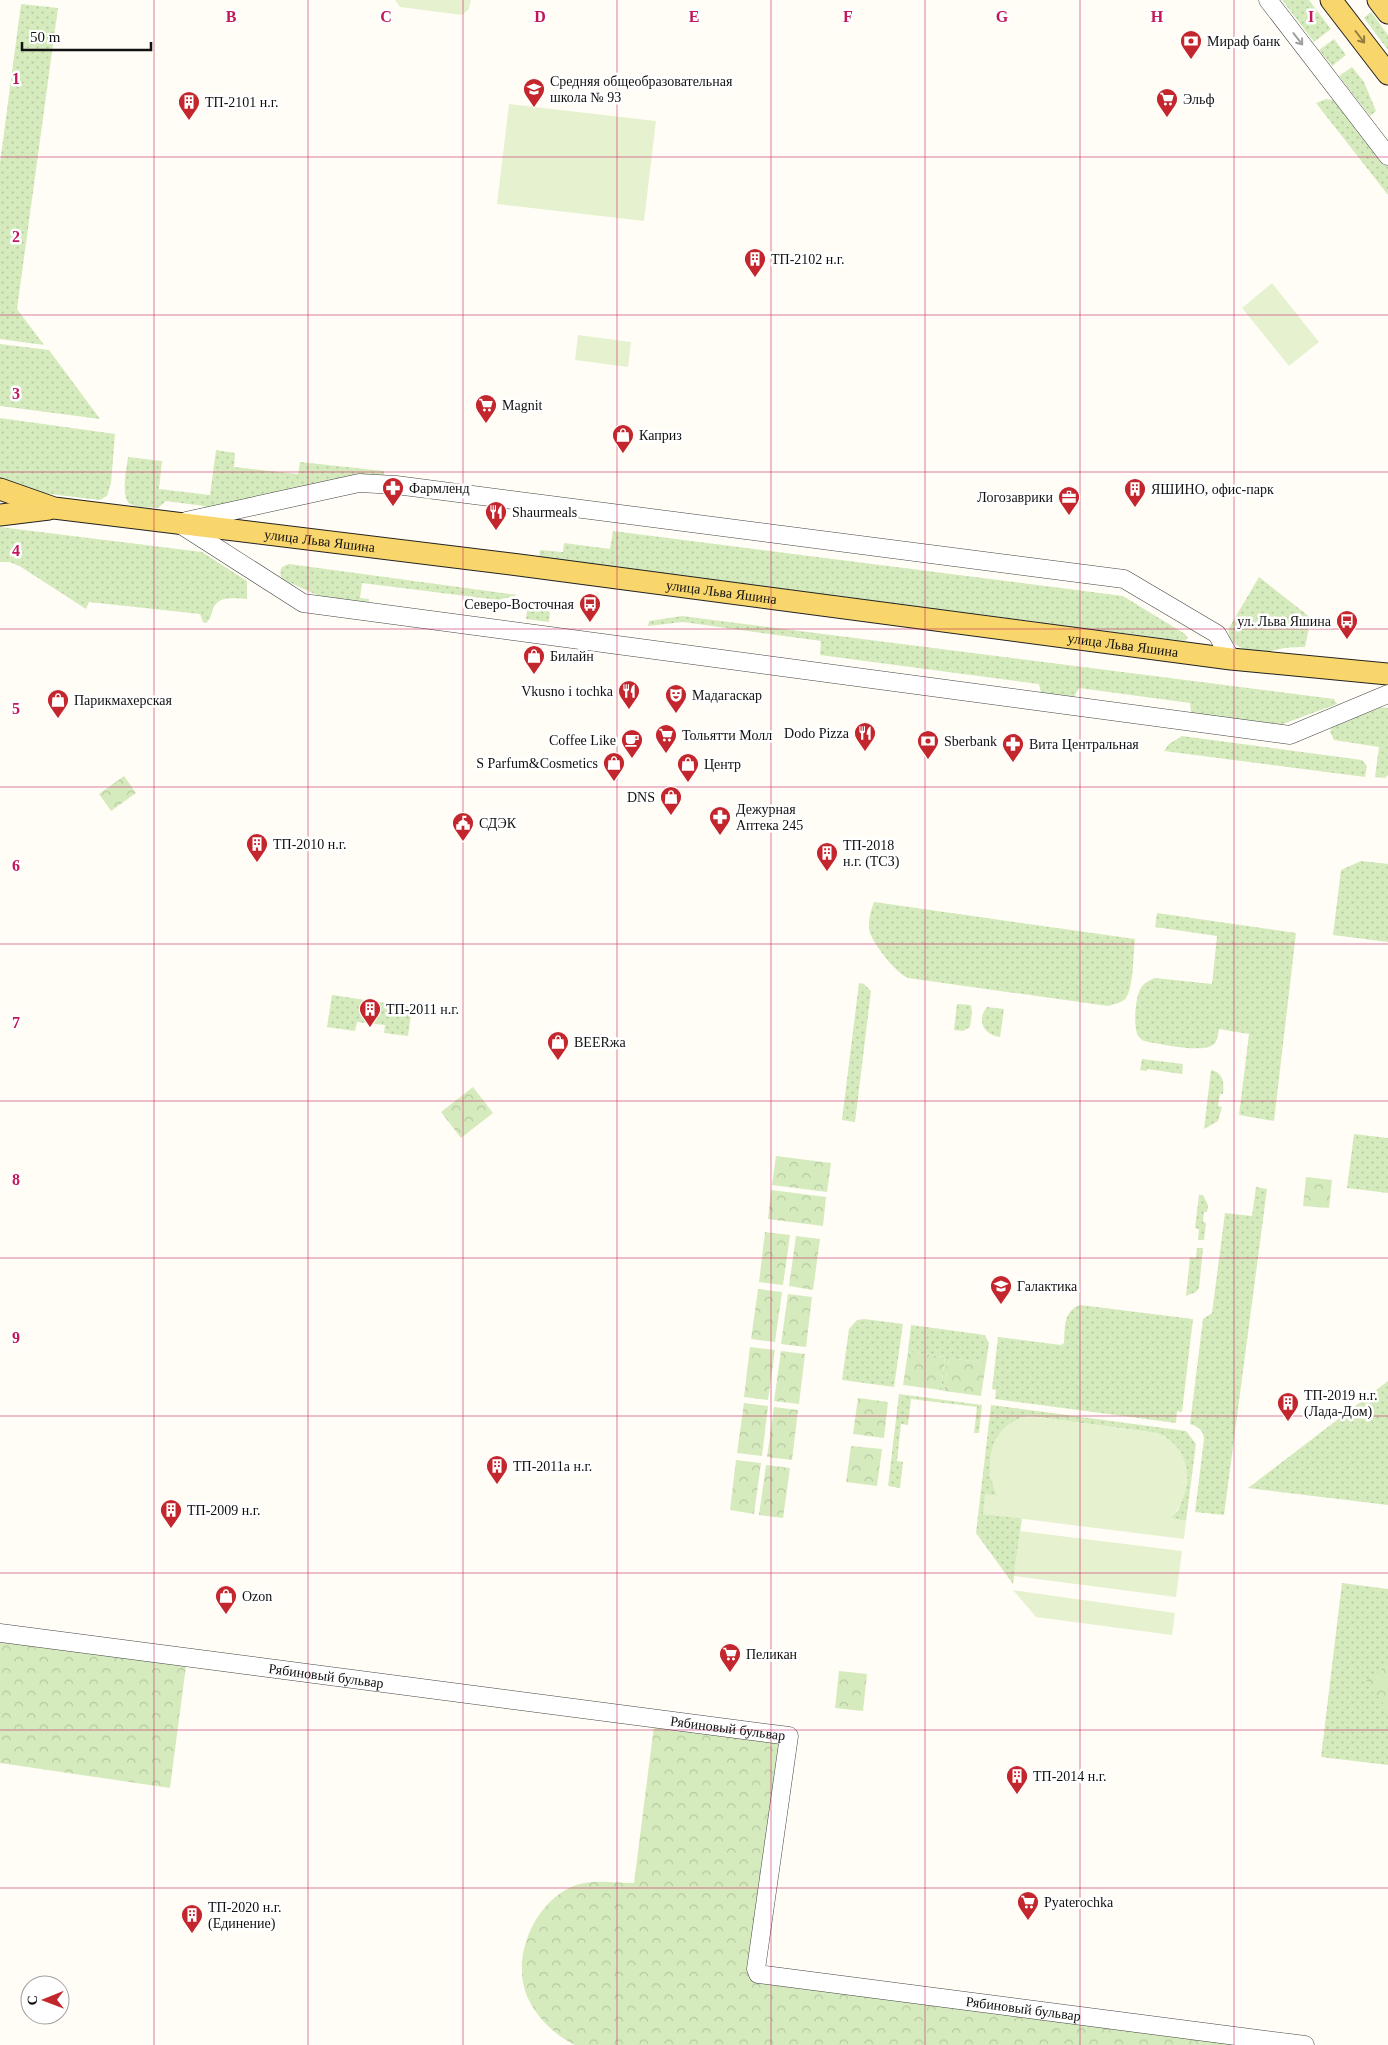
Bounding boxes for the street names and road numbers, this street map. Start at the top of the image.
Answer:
street label: улица Льва Яшина [263,527,377,555]
street label: улица Льва Яшина [665,578,778,607]
street label: улица Льва Яшина [1067,631,1180,660]
street label: Рябиновый бульвар [268,1661,385,1691]
street label: Рябиновый бульвар [669,1714,786,1743]
street label: Рябиновый бульвар [965,1994,1082,2024]

